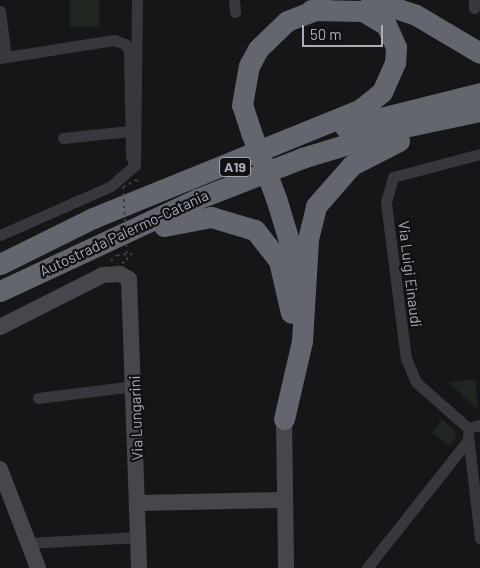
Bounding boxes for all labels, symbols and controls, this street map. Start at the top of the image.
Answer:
scale bar [305,15,386,47]
text: 50 m [310,25,342,43]
road number: A19 [219,156,251,178]
street label: Autostrada Palermo-Catania [37,186,211,280]
street label: Via Luigi Einaudi [395,220,425,328]
street label: Via Lungarini [126,375,146,461]

